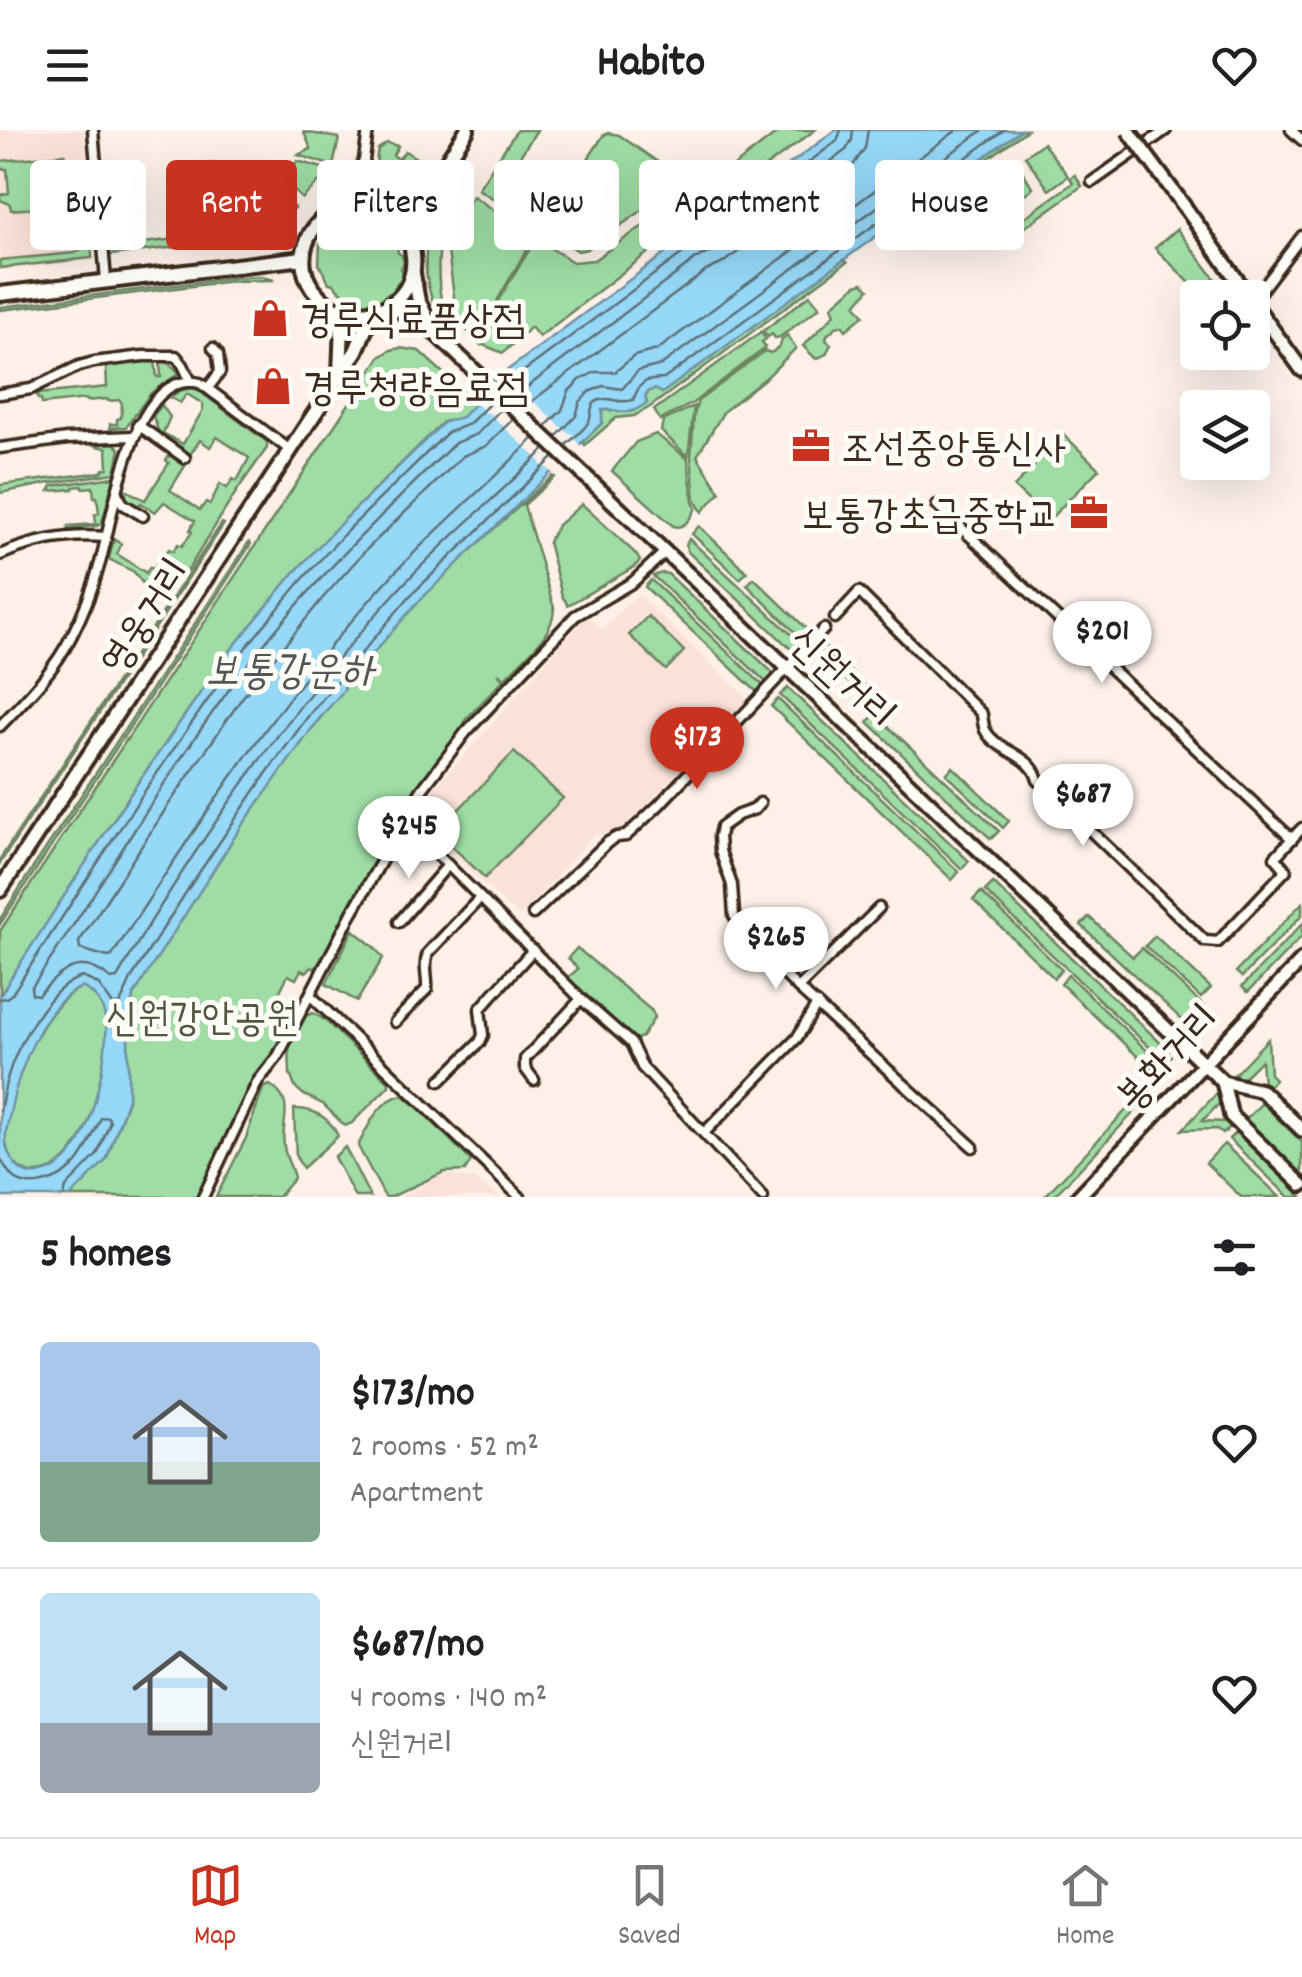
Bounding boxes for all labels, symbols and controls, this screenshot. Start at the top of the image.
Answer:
text: Habito [597,33,705,97]
icon: menu [40,38,95,93]
icon: heart [1207,38,1262,93]
chip: Buy [30,160,146,250]
chip: Rent [166,160,297,250]
chip: Filters [317,160,474,250]
chip: New [494,160,619,250]
chip: Apartment [639,160,855,250]
chip: House [875,160,1024,250]
map controls [1180,280,1270,480]
button: locate [1180,280,1270,370]
place label: 경루식료품상점 [300,296,525,353]
shop icon: 경루식료품상점 [249,297,291,339]
place label: 경루청량음료점 [303,364,528,421]
shop icon: 경루청량음료점 [252,365,294,407]
button: layers [1180,390,1270,480]
place label: 조선중앙통신사 [841,424,1066,481]
office icon: 조선중앙통신사 [790,425,832,467]
place label: 보통강초급중학교 [802,491,1059,548]
office icon: 보통강초급중학교 [1068,492,1110,534]
street label: 영웅거리 [89,549,207,688]
pin: $201 [1043,601,1161,686]
text: $201 [1075,610,1129,656]
street label: 신원거리 [773,616,906,746]
water label: 보통강운하 [206,645,377,705]
pin: $173 [638,707,756,792]
text: $173 [672,716,722,762]
pin: $687 [1024,764,1142,849]
text: $687 [1055,773,1112,819]
pin: $245 [350,796,468,881]
text: $245 [380,805,438,851]
pin: $265 [717,907,835,992]
text: $265 [746,916,806,962]
park label: 신원강안공원 [105,994,299,1051]
street label: 봉화거리 [1106,994,1236,1127]
text: 5 homes [40,1227,172,1287]
icon: filters [1207,1230,1262,1285]
text: $173/mo [350,1366,475,1426]
icon: home [120,1382,240,1502]
icon: heart [1207,1415,1262,1470]
text: 2 rooms · 52 m² [350,1426,539,1472]
text: Apartment [350,1472,484,1518]
text: $687/mo [350,1617,484,1677]
icon: home [120,1633,240,1753]
icon: heart [1207,1666,1262,1721]
text: 4 rooms · 140 m² [350,1677,547,1723]
text: 신원거리 [350,1724,453,1770]
tab: Map [188,1858,243,1958]
tab: Saved [618,1858,681,1958]
tab: Home [1056,1858,1114,1958]

